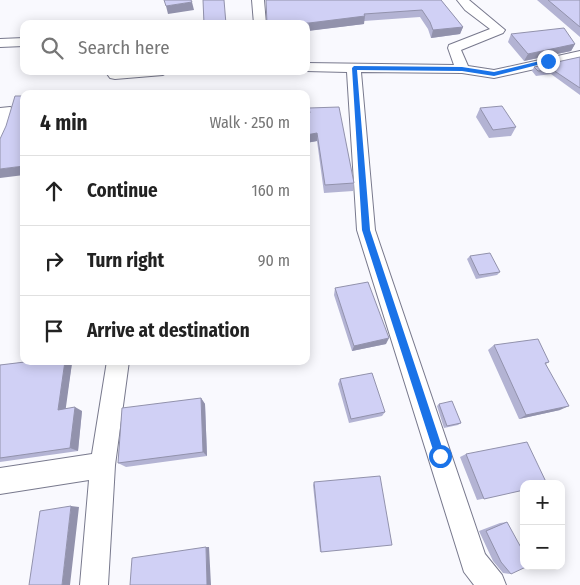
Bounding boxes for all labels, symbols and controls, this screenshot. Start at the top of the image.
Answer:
search box [20,20,310,75]
icon: search [38,34,66,62]
text: Search here [78,36,170,59]
route end [537,50,560,73]
text: 4 min [40,110,88,136]
text: Walk · 250 m [209,113,290,132]
icon: ahead [40,177,68,205]
text: Continue [87,179,158,202]
text: 160 m [251,181,290,200]
icon: right [40,247,68,275]
text: Turn right [87,249,164,272]
text: 90 m [258,251,290,270]
icon: arrive [40,317,68,345]
text: Arrive at destination [87,319,250,342]
route start [429,445,452,468]
map controls [520,480,565,570]
button: + [520,480,565,525]
button: − [520,525,565,570]

